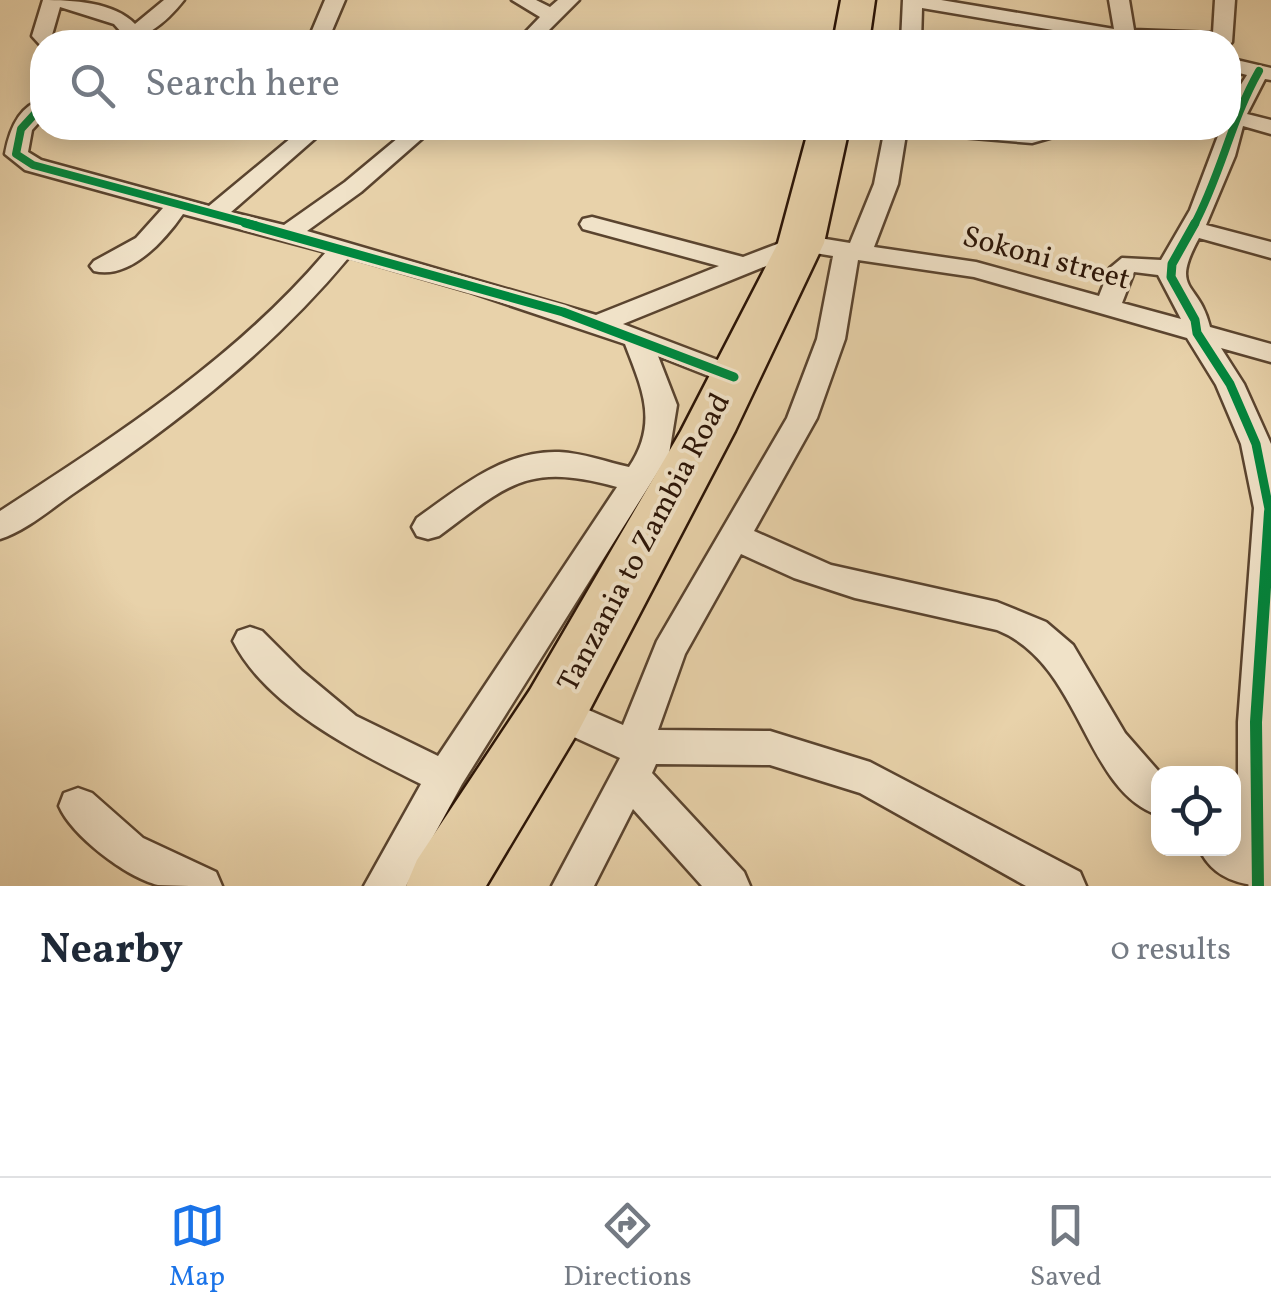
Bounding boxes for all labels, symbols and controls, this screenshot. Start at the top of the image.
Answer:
search box [30,30,1241,140]
icon: search [65,58,120,113]
text: Search here [145,59,340,112]
street label: Sokoni street [958,216,1134,302]
street label: Tanzania to Zambia Road [548,386,742,700]
map controls [1151,766,1241,856]
button: locate [1151,766,1241,856]
text: Nearby [40,922,183,981]
text: 0 results [1111,929,1231,973]
tab: Map [169,1198,225,1297]
tab: Directions [563,1198,692,1297]
tab: Saved [1030,1198,1102,1297]

